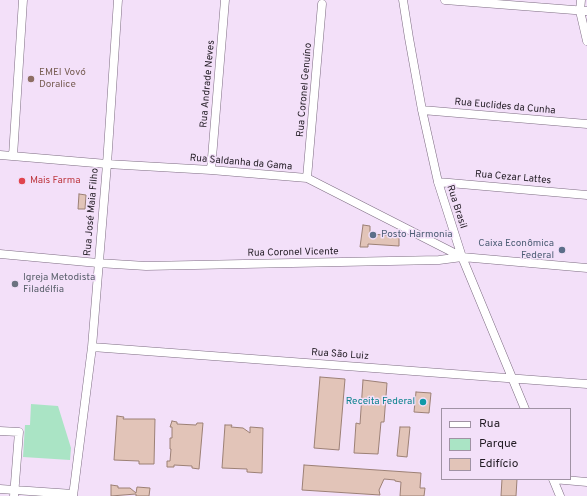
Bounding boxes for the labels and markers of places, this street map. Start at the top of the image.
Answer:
place label: EMEI Vovó Doralice [39,67,86,90]
marker: EMEI Vovó Doralice [26,74,36,84]
place label: Mais Farma [30,175,80,187]
marker: Mais Farma [17,176,27,186]
place label: Posto Harmonia [381,229,453,241]
marker: Posto Harmonia [368,230,378,240]
place label: Caixa Econômica Federal [478,238,554,262]
marker: Caixa Econômica Federal [557,245,567,255]
place label: Igreja Metodista Filadélfia [23,272,95,296]
marker: Igreja Metodista Filadélfia [10,279,20,289]
place label: Receita Federal [346,396,415,408]
marker: Receita Federal [418,397,428,407]

